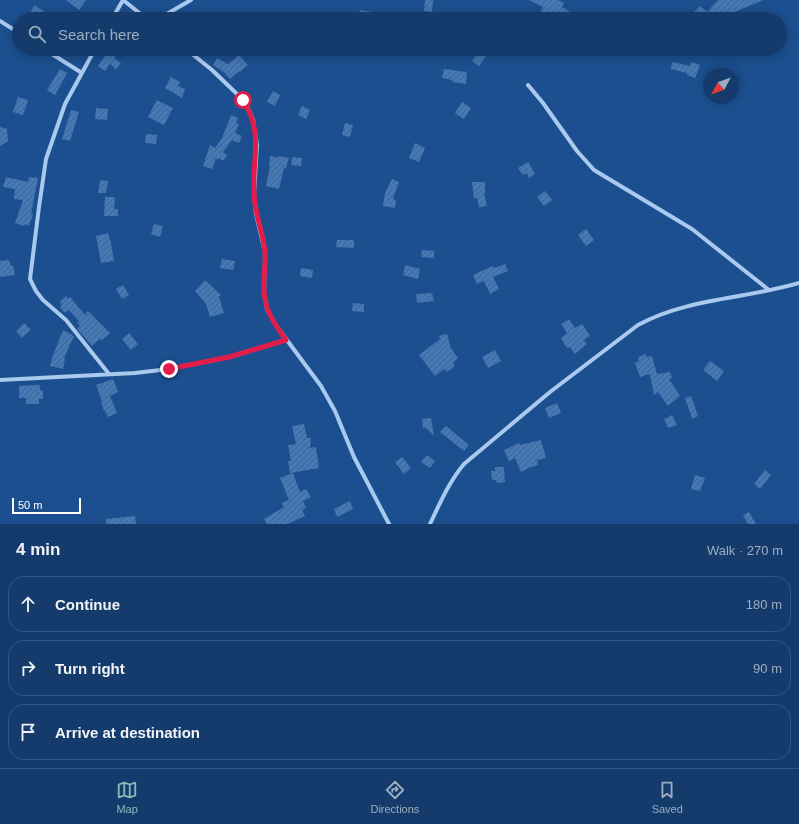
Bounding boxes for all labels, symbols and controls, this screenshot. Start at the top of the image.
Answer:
search box [12,12,787,56]
icon: search [26,23,48,45]
text: Search here [58,26,140,43]
north arrow [703,68,739,104]
route start [234,91,252,109]
route end [160,360,178,378]
scale bar [12,496,81,515]
text: 50 m [18,499,42,511]
text: 4 min [16,540,60,559]
text: Walk · 270 m [707,543,783,558]
icon: ahead [17,593,39,615]
text: Continue [55,596,120,613]
text: 180 m [746,597,782,612]
icon: right [17,657,39,679]
text: Turn right [55,660,125,677]
text: 90 m [753,661,782,676]
icon: arrive [17,721,39,743]
text: Arrive at destination [55,724,200,741]
tab: Map [116,779,138,815]
tab: Directions [370,779,419,815]
tab: Saved [652,779,683,815]

